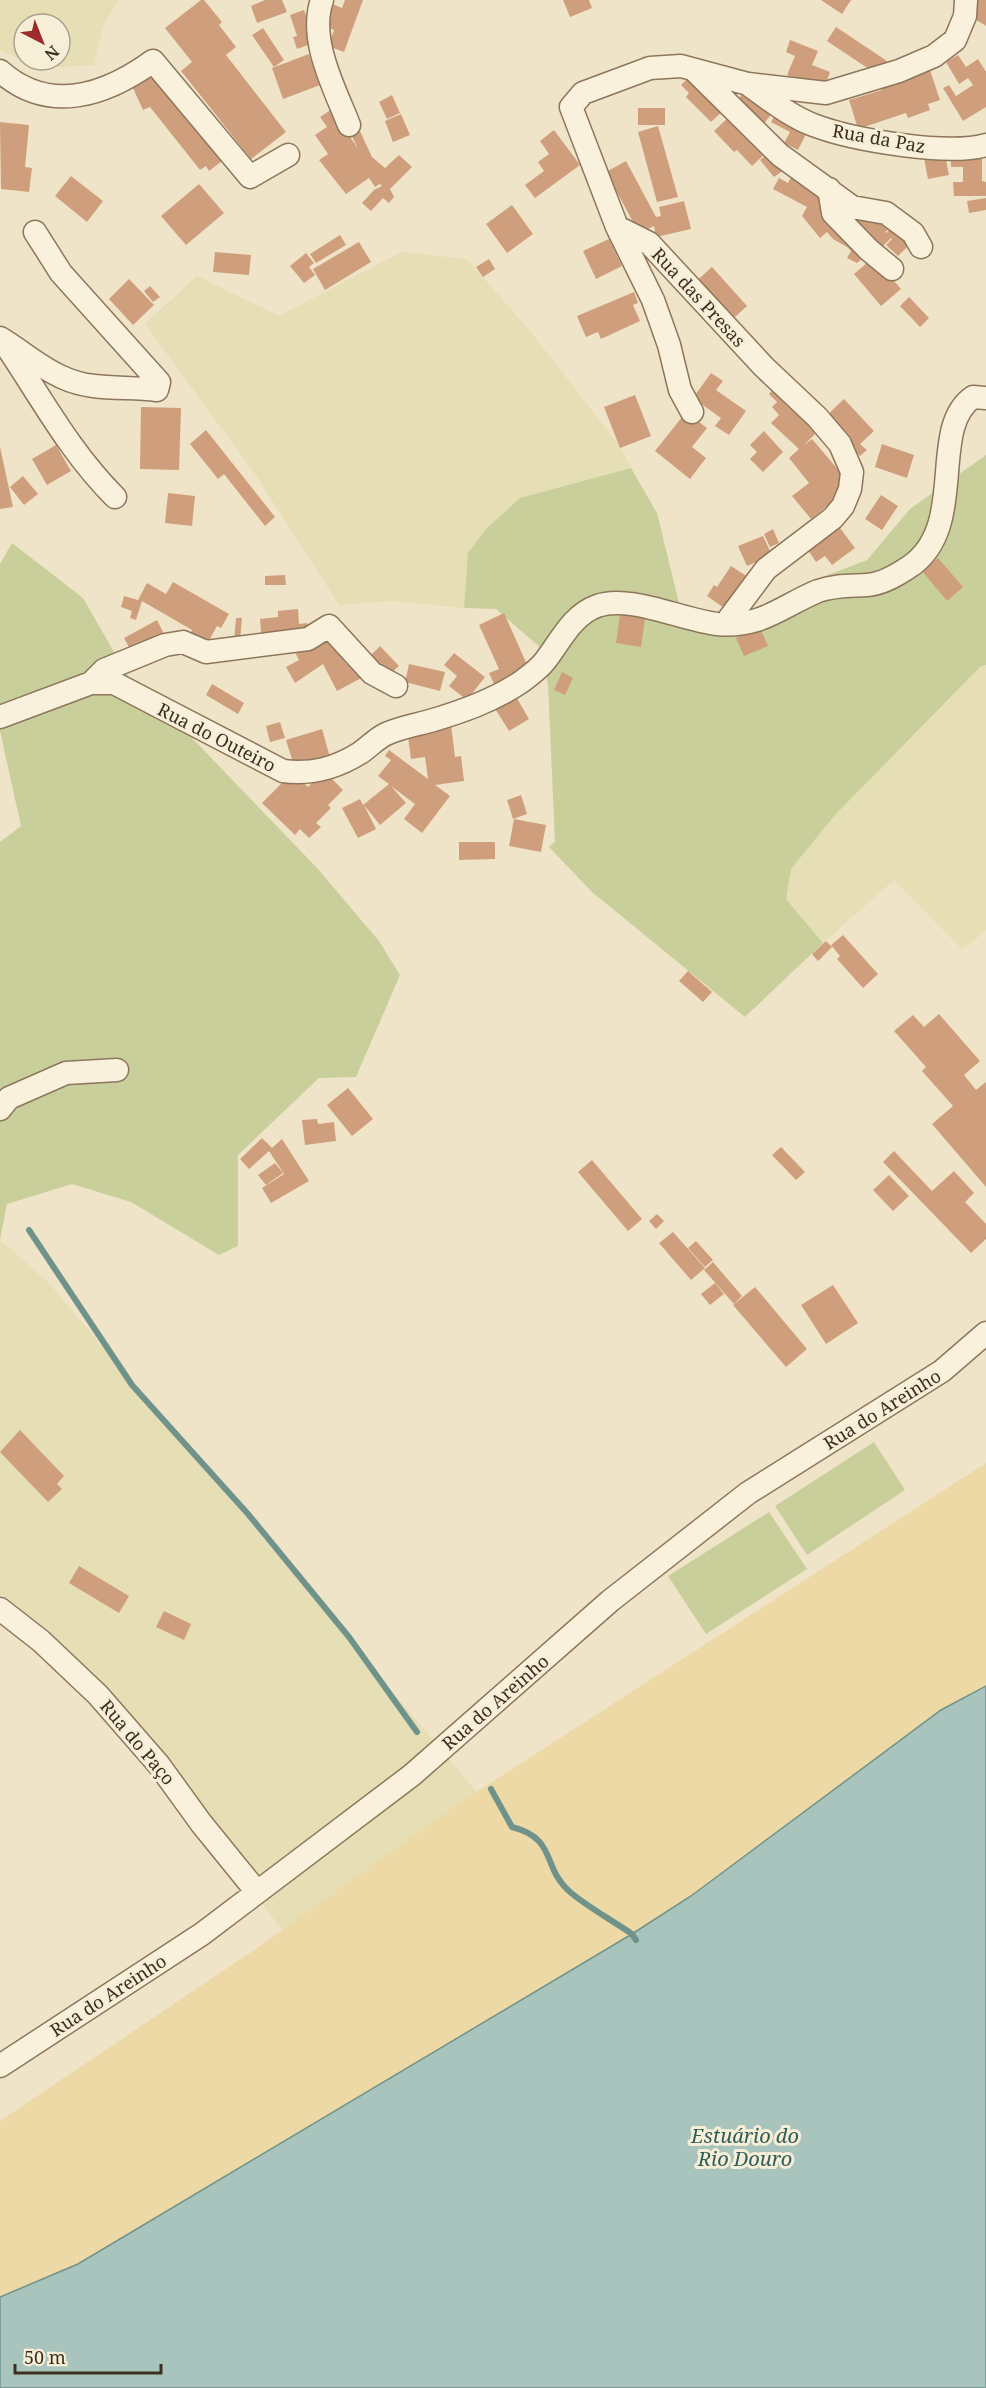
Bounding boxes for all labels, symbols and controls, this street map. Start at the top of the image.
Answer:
north arrow [12,12,72,72]
text: N [40,41,64,66]
street label: Rua da Paz [831,118,927,158]
street label: Rua das Presas [647,242,751,352]
street label: Rua do Outeiro [154,697,280,777]
street label: Rua do Areinho [819,1363,945,1455]
street label: Rua do Areinho [437,1649,553,1755]
street label: Rua do Paço [95,1694,181,1790]
street label: Rua do Areinho [45,1948,171,2042]
water label: Estuário do Rio Douro [690,2122,799,2172]
scale bar [15,2337,160,2375]
text: 50 m [24,2345,66,2369]

